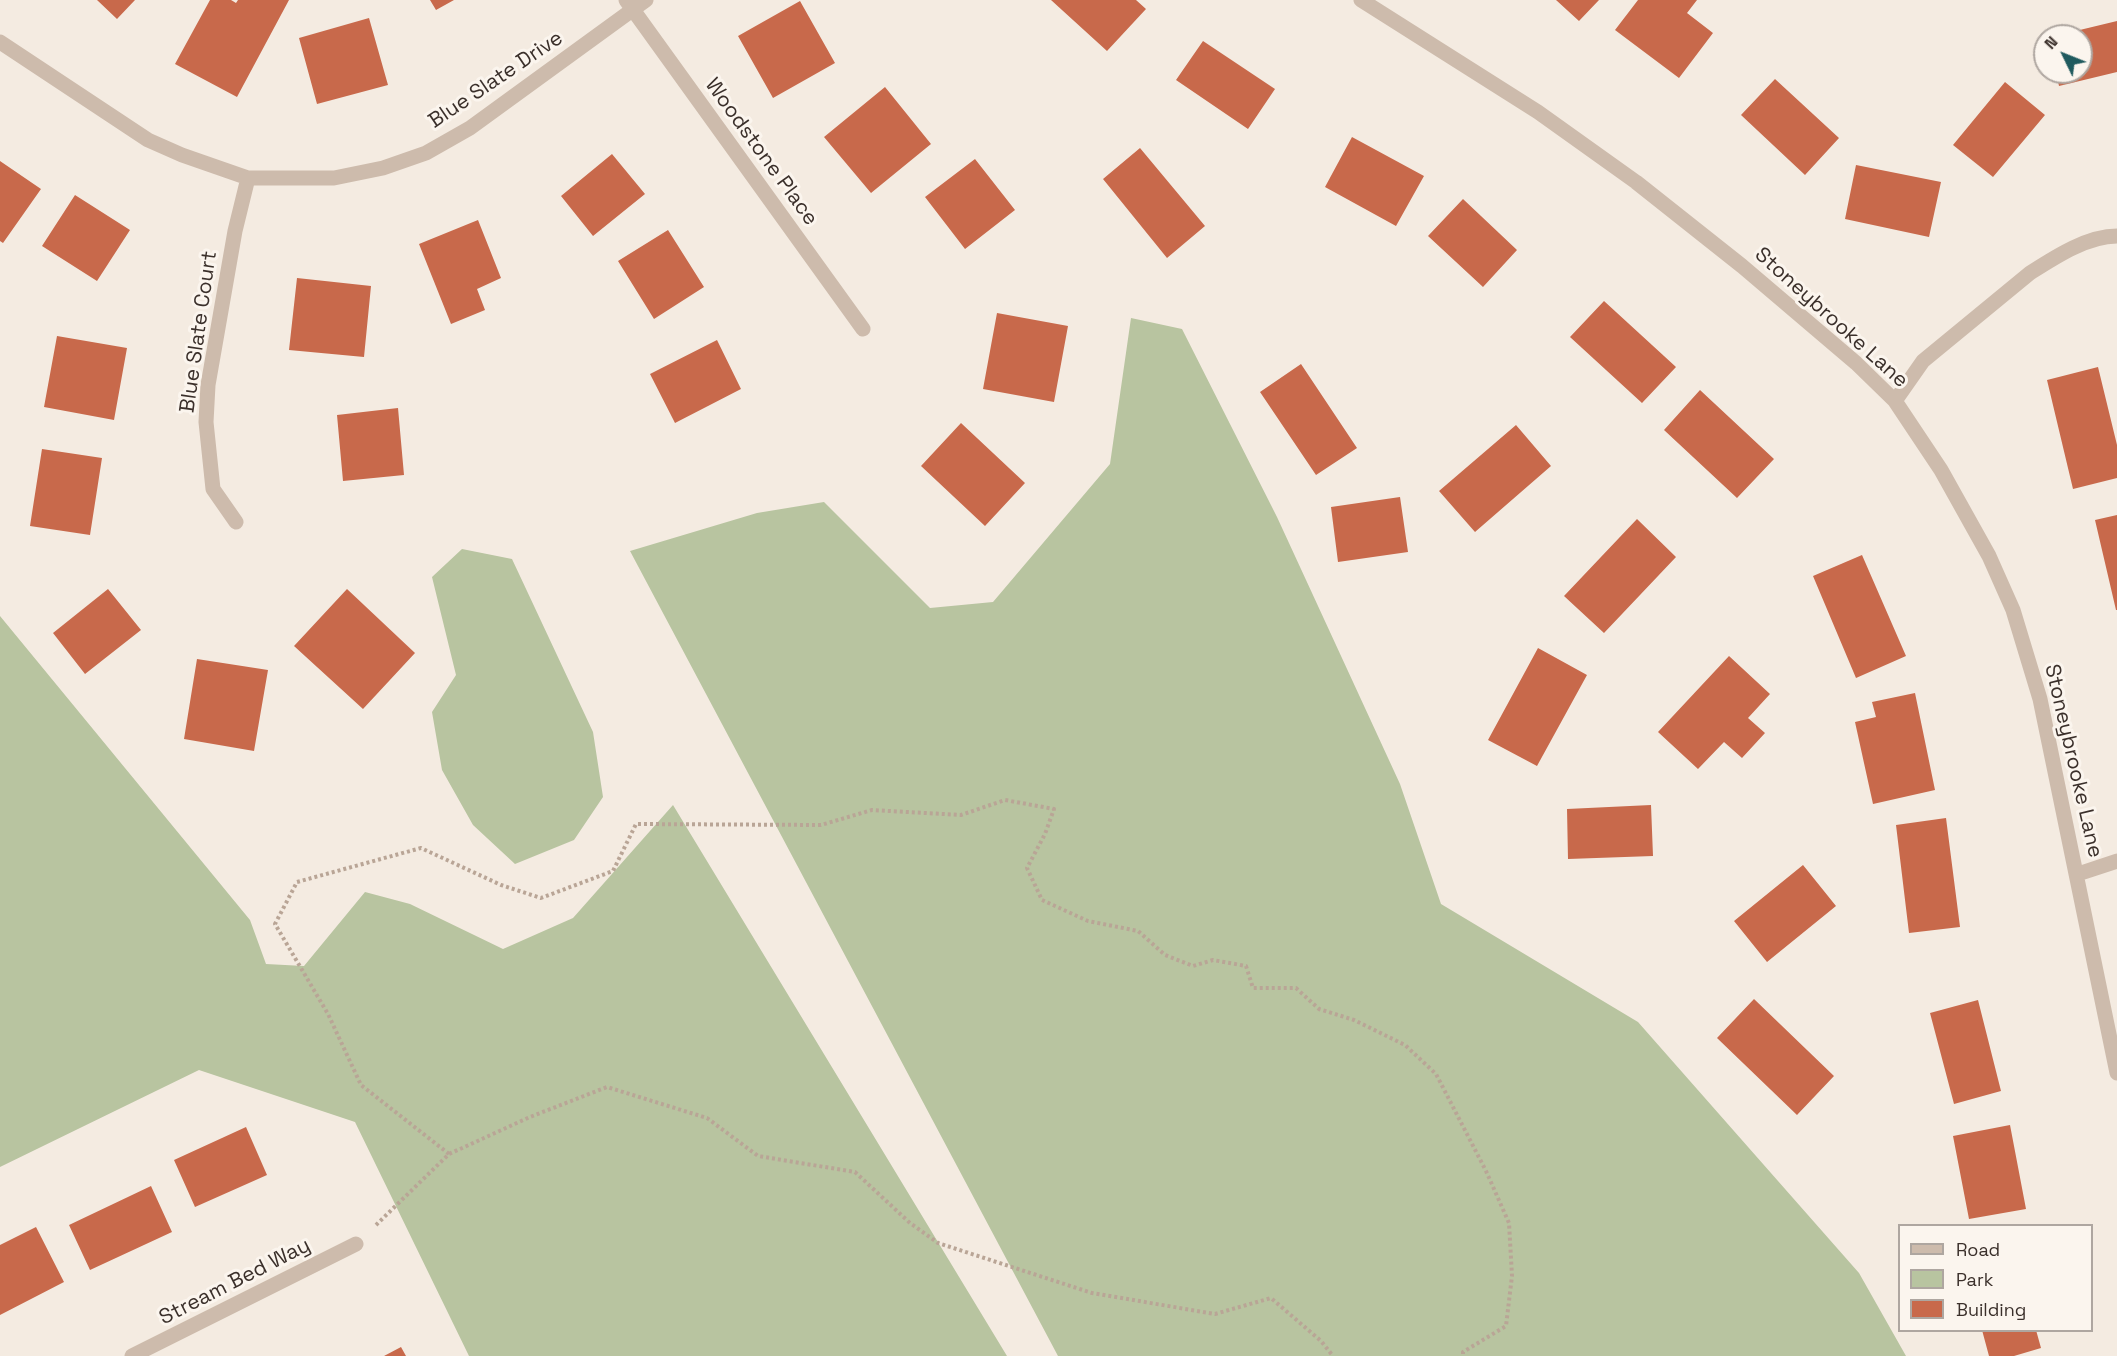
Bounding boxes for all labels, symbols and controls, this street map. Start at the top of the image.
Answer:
north arrow [2033,24,2093,84]
street label: Blue Slate Drive [424,26,568,134]
text: N [2040,32,2062,54]
street label: Woodstone Place [699,73,823,231]
street label: Stoneybrooke Lane [1749,242,1913,394]
street label: Blue Slate Court [175,249,223,415]
street label: Stoneybrooke Lane [2038,662,2108,860]
legend [1898,1224,2093,1332]
street label: Stream Bed Way [155,1233,315,1331]
text: Road [1956,1238,2000,1261]
text: Park [1956,1268,1993,1291]
text: Building [1956,1298,2026,1321]

